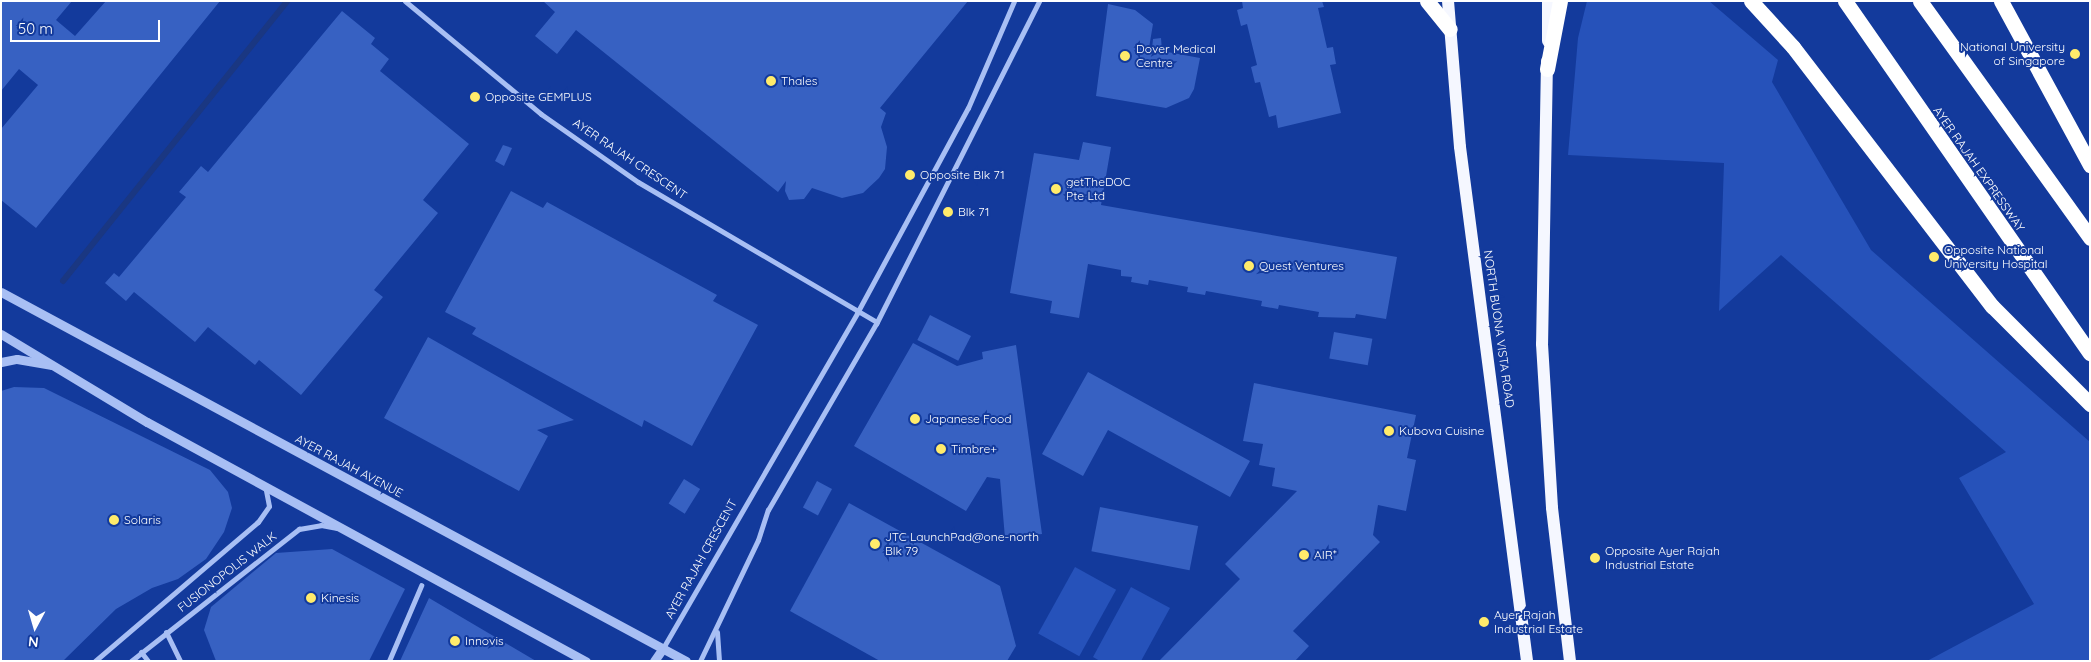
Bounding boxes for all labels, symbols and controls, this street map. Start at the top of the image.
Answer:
scale bar [12,10,162,42]
text: 50 m [18,19,53,38]
place label: National University of Singapore [1960,40,2065,68]
place label: Dover Medical Centre [1136,42,1216,70]
marker: National University of Singapore [2069,48,2081,60]
marker: Dover Medical Centre [1118,49,1132,63]
place label: Thales [781,74,817,88]
marker: Thales [765,75,777,87]
place label: Opposite GEMPLUS [485,90,592,104]
marker: Opposite GEMPLUS [469,91,481,103]
street label: AYER RAJAH EXPRESSWAY [1930,104,2028,234]
street label: AYER RAJAH CRESCENT [570,115,690,203]
place label: Opposite Blk 71 [920,168,1005,182]
marker: Opposite Blk 71 [904,169,916,181]
place label: getTheDOC Pte Ltd [1066,175,1131,203]
marker: getTheDOC Pte Ltd [1050,183,1062,195]
place label: Blk 71 [958,205,989,219]
marker: Blk 71 [942,206,954,218]
place label: Opposite National University Hospital [1944,243,2048,271]
street label: NORTH BUONA VISTA ROAD [1481,249,1517,409]
marker: Opposite National University Hospital [1928,251,1940,263]
place label: Quest Ventures [1259,259,1344,273]
marker: Quest Ventures [1243,260,1255,272]
place label: Japanese Food [925,412,1011,426]
marker: Japanese Food [909,413,921,425]
place label: Kubova Cuisine [1399,424,1484,438]
marker: Kubova Cuisine [1383,425,1395,437]
street label: AYER RAJAH AVENUE [293,432,405,500]
place label: Timbre+ [951,442,997,456]
marker: Timbre+ [935,443,947,455]
street label: AYER RAJAH CRESCENT [662,497,740,621]
place label: Solaris [124,513,161,527]
marker: Solaris [108,514,120,526]
street label: FUSIONOPOLIS WALK [175,529,279,615]
place label: JTC LaunchPad@one-north Blk 79 [885,530,1039,558]
marker: JTC LaunchPad@one-north Blk 79 [869,538,881,550]
place label: Opposite Ayer Rajah Industrial Estate [1605,544,1720,572]
place label: AIR⁺ [1314,548,1337,562]
marker: AIR⁺ [1298,549,1310,561]
marker: Opposite Ayer Rajah Industrial Estate [1589,552,1601,564]
place label: Kinesis [321,591,359,605]
marker: Kinesis [305,592,317,604]
north arrow [10,602,60,652]
place label: Ayer Rajah Industrial Estate [1494,608,1583,636]
marker: Ayer Rajah Industrial Estate [1478,616,1490,628]
text: N [27,632,40,651]
place label: Innovis [465,634,504,648]
marker: Innovis [449,635,461,647]

